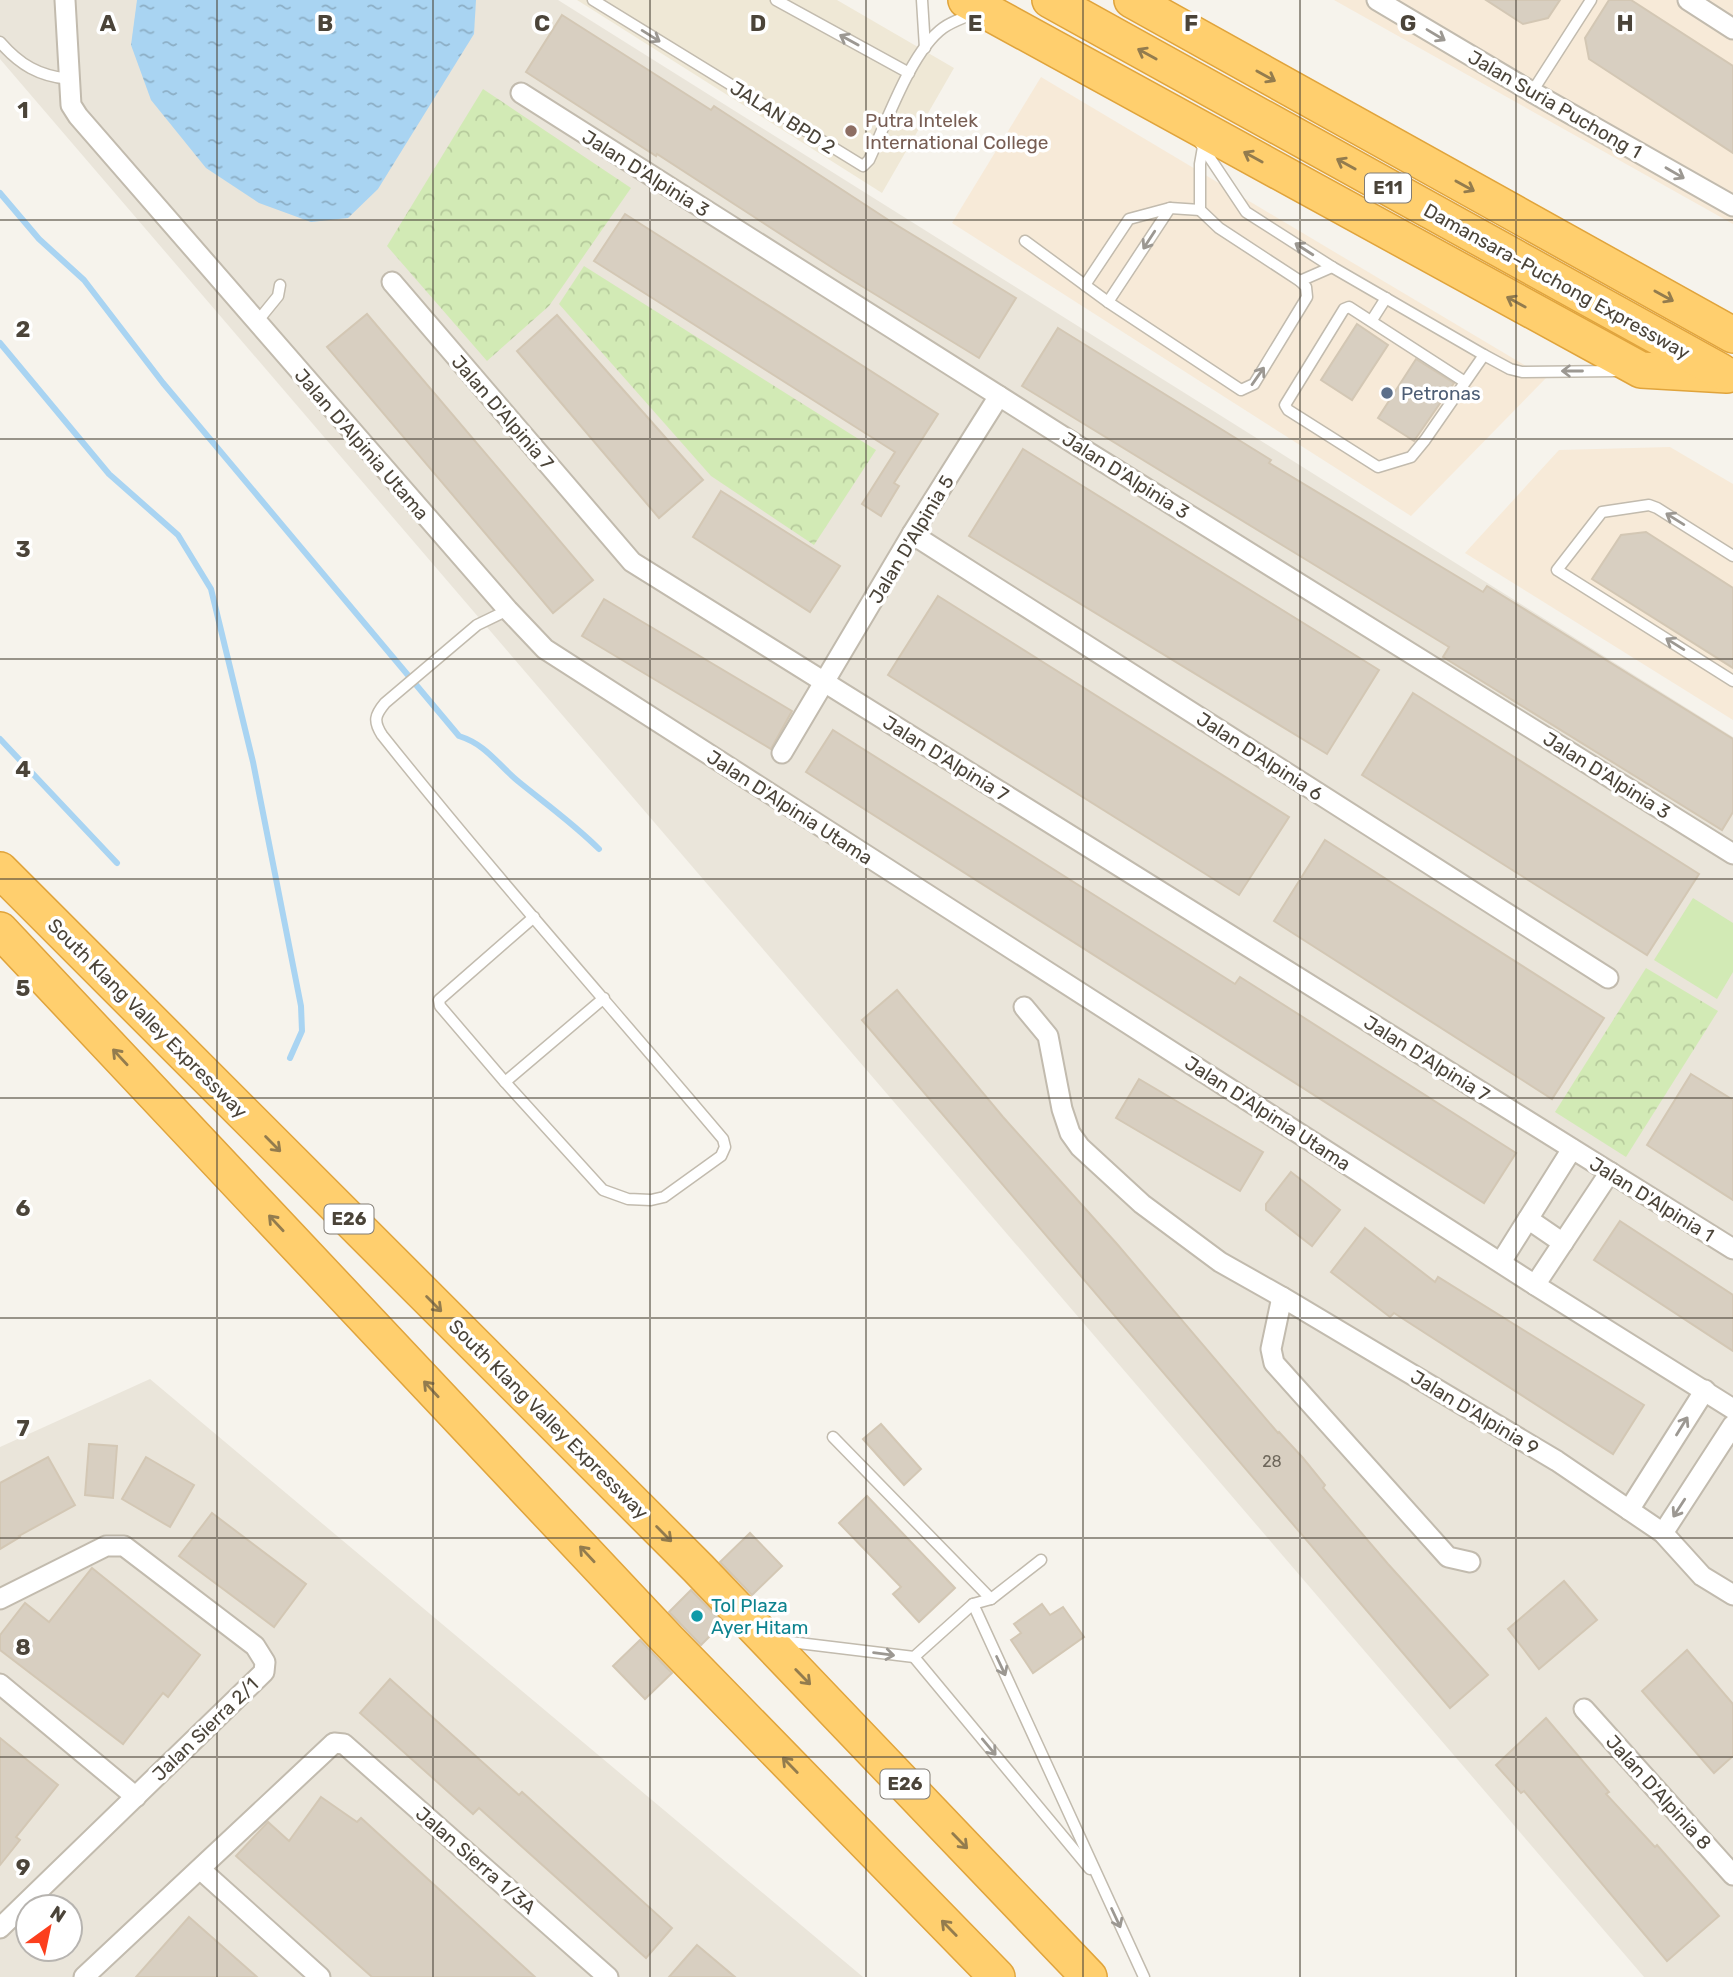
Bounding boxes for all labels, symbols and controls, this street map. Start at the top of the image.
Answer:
text: A [100,9,117,37]
text: B [317,9,333,37]
text: C [534,9,550,37]
text: D [750,9,766,37]
text: E [968,9,982,37]
text: F [1184,9,1198,37]
text: G [1400,9,1416,37]
text: H [1616,9,1634,37]
one-way arrow [1426,28,1446,42]
one-way arrow [640,29,660,43]
one-way arrow [839,33,860,46]
street label: Jalan Suria Puchong 1 [1464,45,1645,163]
one-way arrow [1137,47,1158,60]
one-way arrow [1255,70,1276,83]
street label: JALAN BPD 2 [726,76,840,159]
text: 1 [17,96,29,124]
place label: Putra Intelek International College [865,109,1048,154]
marker: Putra Intelek International College [843,123,859,139]
street label: Jalan D'Alpinia 3 [578,125,714,222]
one-way arrow [1243,150,1263,164]
one-way arrow [1336,157,1357,170]
one-way arrow [1665,166,1685,180]
road number: E11 [1365,174,1411,202]
one-way arrow [1454,180,1475,193]
street label: Damansara–Puchong Expressway [1420,198,1694,364]
one-way arrow [1142,230,1156,249]
one-way arrow [1295,242,1314,256]
one-way arrow [1653,290,1674,303]
one-way arrow [1507,295,1527,309]
text: 2 [16,315,30,343]
street label: Jalan D'Alpinia 7 [447,350,559,474]
street label: Jalan D'Alpinia Utama [290,364,434,525]
one-way arrow [1561,364,1584,378]
one-way arrow [1251,367,1265,386]
place label: Petronas [1401,382,1481,405]
marker: Petronas [1379,385,1395,401]
street label: Jalan D'Alpinia 3 [1058,427,1194,524]
street label: Jalan D'Alpinia 5 [864,471,959,608]
one-way arrow [1666,512,1686,526]
text: 3 [15,535,31,563]
one-way arrow [1666,637,1686,651]
street label: Jalan D'Alpinia 6 [1192,707,1327,806]
street label: Jalan D'Alpinia 7 [879,711,1013,806]
street label: Jalan D'Alpinia 3 [1539,727,1675,824]
street label: Jalan D'Alpinia Utama [703,745,877,870]
text: 4 [15,755,31,783]
street label: South Klang Valley Expressway [43,914,252,1123]
text: 5 [16,974,31,1002]
street label: Jalan D'Alpinia 7 [1360,1011,1494,1106]
one-way arrow [111,1049,128,1066]
street label: Jalan D'Alpinia Utama [1181,1051,1355,1176]
one-way arrow [264,1135,281,1152]
street label: Jalan D'Alpinia 1 [1585,1152,1718,1247]
text: 6 [16,1194,31,1222]
road number: E26 [324,1204,374,1234]
one-way arrow [267,1215,284,1232]
one-way arrow [425,1296,442,1313]
street label: South Klang Valley Expressway [444,1315,653,1524]
street label: Jalan D'Alpinia 9 [1406,1365,1543,1460]
one-way arrow [423,1381,440,1398]
text: 7 [16,1414,30,1442]
one-way arrow [1675,1417,1690,1436]
house number: 28 [1262,1452,1282,1471]
one-way arrow [1672,1498,1687,1517]
one-way arrow [656,1526,673,1543]
one-way arrow [579,1546,596,1563]
place label: Tol Plaza Ayer Hitam [711,1594,808,1639]
marker: Tol Plaza Ayer Hitam [689,1608,705,1624]
text: 8 [15,1633,31,1661]
one-way arrow [872,1647,894,1660]
one-way arrow [995,1655,1008,1676]
one-way arrow [794,1668,811,1685]
street label: Jalan Sierra 2/1 [148,1673,263,1786]
street label: Jalan D'Alpinia 8 [1601,1730,1716,1854]
one-way arrow [981,1738,996,1756]
one-way arrow [782,1757,799,1774]
road number: E26 [880,1770,930,1798]
street label: Jalan Sierra 1/3A [411,1802,541,1919]
one-way arrow [951,1833,968,1850]
text: 9 [16,1853,30,1881]
north arrow [14,1893,84,1963]
text: N [46,1901,70,1928]
one-way arrow [1110,1906,1123,1928]
one-way arrow [941,1920,958,1937]

